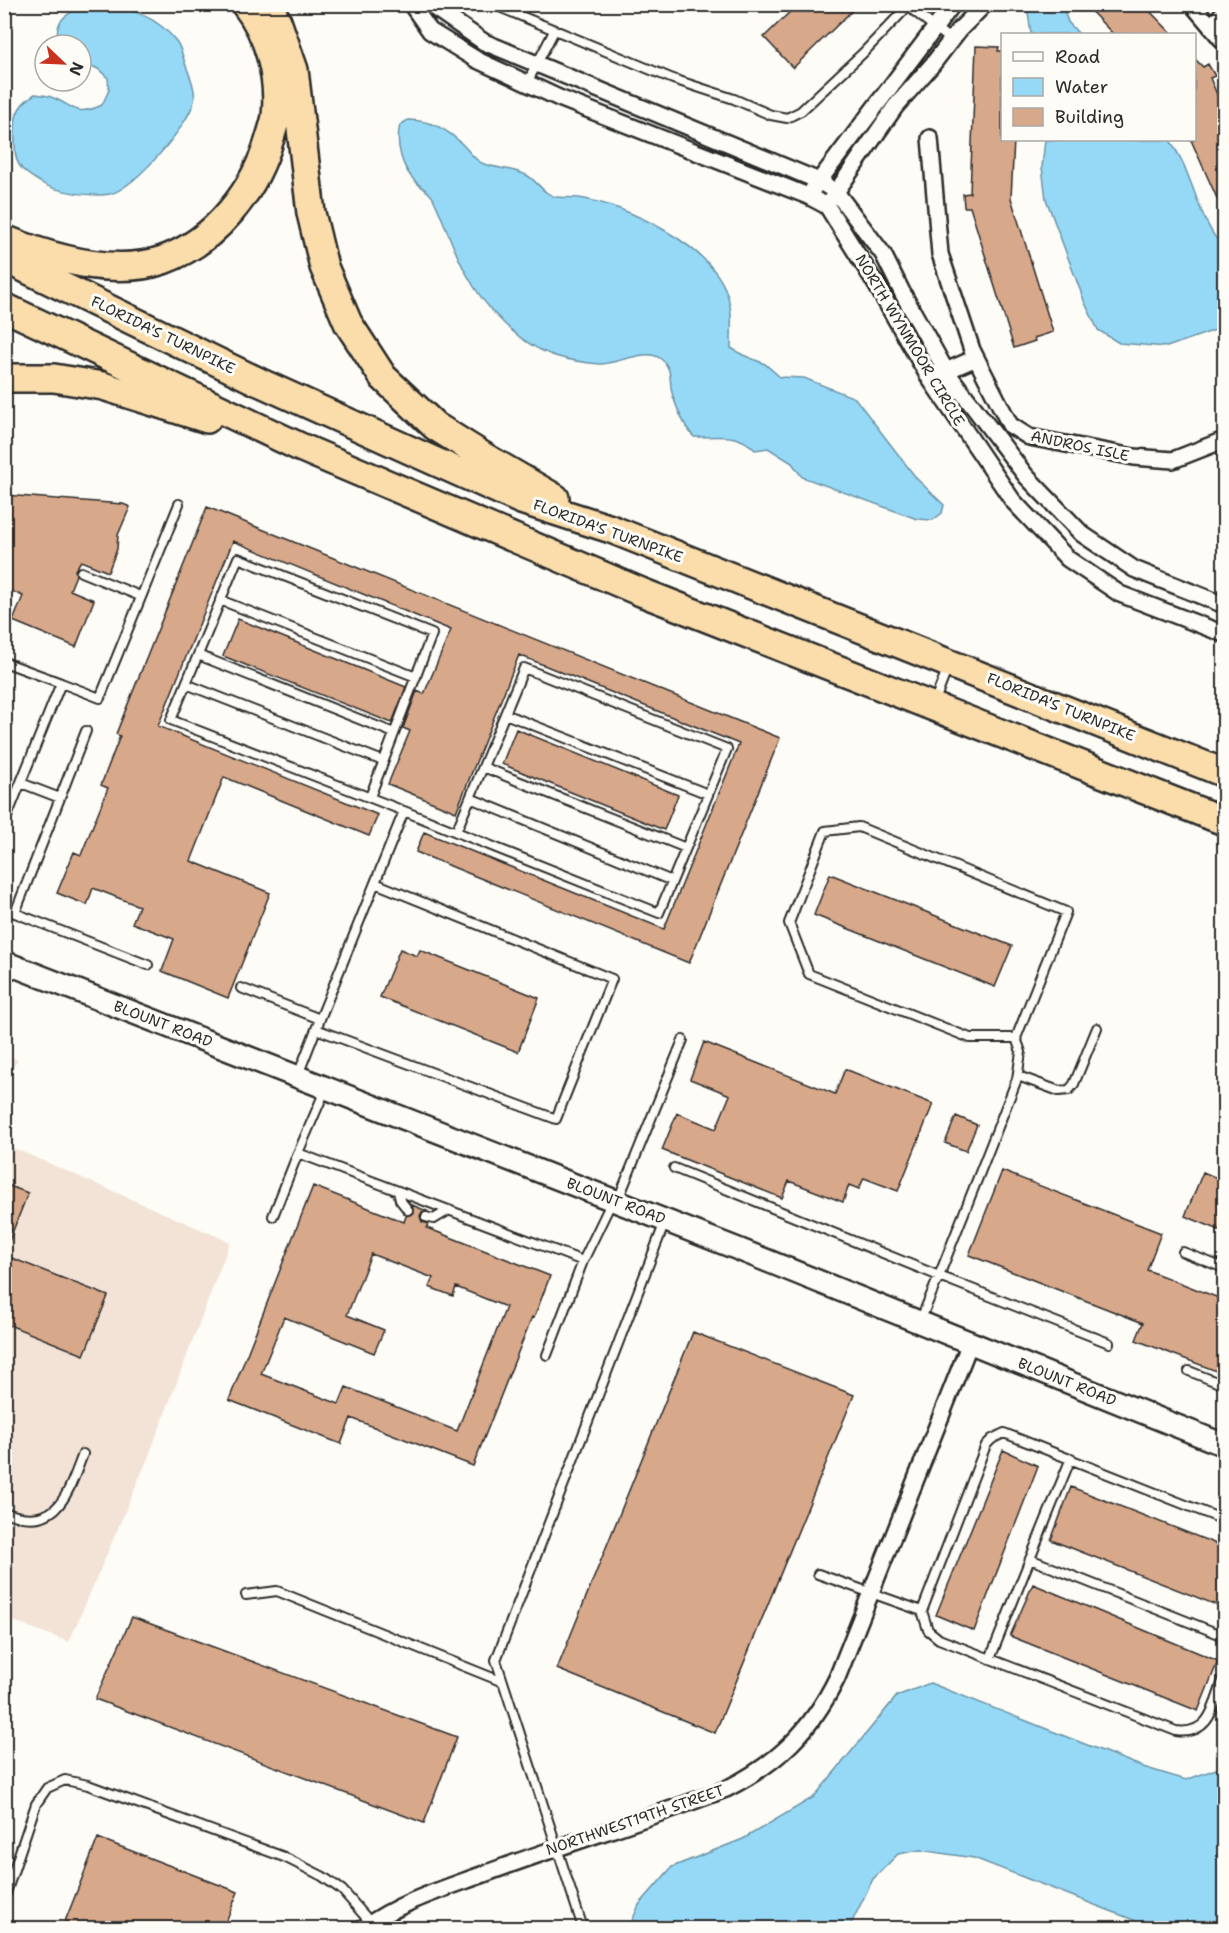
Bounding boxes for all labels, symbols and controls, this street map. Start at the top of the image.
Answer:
north arrow [33,33,93,93]
legend [1001,33,1196,141]
text: Road [1055,45,1100,69]
text: N [64,59,88,79]
text: Water [1055,75,1108,99]
text: Building [1055,105,1124,129]
street label: NORTH WYNMOOR CIRCLE [851,250,969,430]
street label: FLORIDA'S TURNPIKE [88,291,238,379]
street label: ANDROS ISLE [1029,426,1131,466]
street label: FLORIDA'S TURNPIKE [530,495,686,567]
street label: FLORIDA'S TURNPIKE [984,668,1138,746]
street label: BLOUNT ROAD [111,996,215,1052]
street label: BLOUNT ROAD [564,1173,668,1229]
street label: BLOUNT ROAD [1015,1353,1119,1411]
street label: NORTHWEST19TH STREET [543,1780,727,1860]

